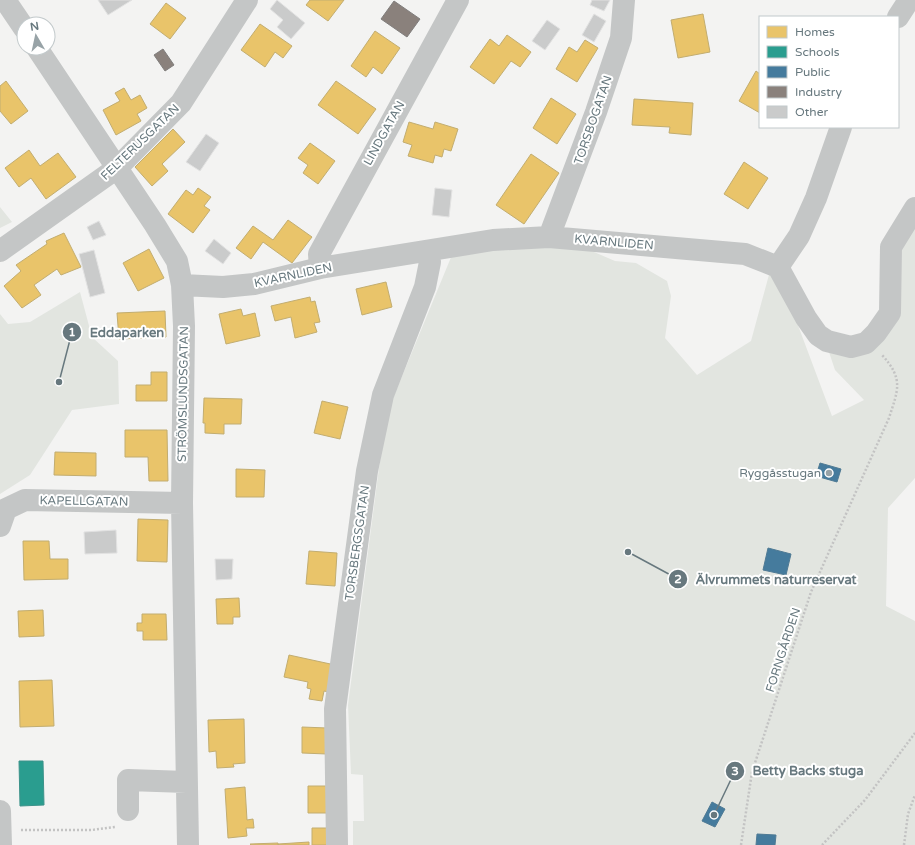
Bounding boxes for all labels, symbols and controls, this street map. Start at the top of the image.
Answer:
north arrow [16,16,56,56]
legend [759,16,899,128]
text: N [29,20,40,34]
text: Homes [795,25,835,39]
text: Schools [795,45,840,59]
text: Public [795,65,830,79]
street label: TORSBOGATAN [571,74,615,166]
text: Industry [795,85,842,99]
street label: LINDGATAN [361,98,407,168]
street label: FELTERUSGATAN [98,101,182,183]
text: Other [795,105,828,119]
street label: KVARNLIDEN [574,232,654,252]
street label: KVARNLIDEN [253,260,333,290]
callout: Eddaparken [62,320,172,345]
text: 1 [68,325,76,339]
text: Eddaparken [90,325,164,341]
street label: STRÖMSLUNDSGATAN [175,326,191,462]
place label: Ryggåsstugan [739,466,821,480]
marker: Ryggåsstugan [824,468,834,478]
street label: TORSBERGSGATAN [342,485,372,601]
street label: KAPELLGATAN [40,493,128,509]
callout: Älvrummets naturreservat [668,567,865,592]
text: 2 [674,572,682,586]
text: Älvrummets naturreservat [695,572,857,588]
street label: FORNGÅRDEN [763,606,803,694]
callout: Betty Backs stuga [725,758,872,783]
text: Betty Backs stuga [753,763,864,779]
text: 3 [731,764,739,778]

